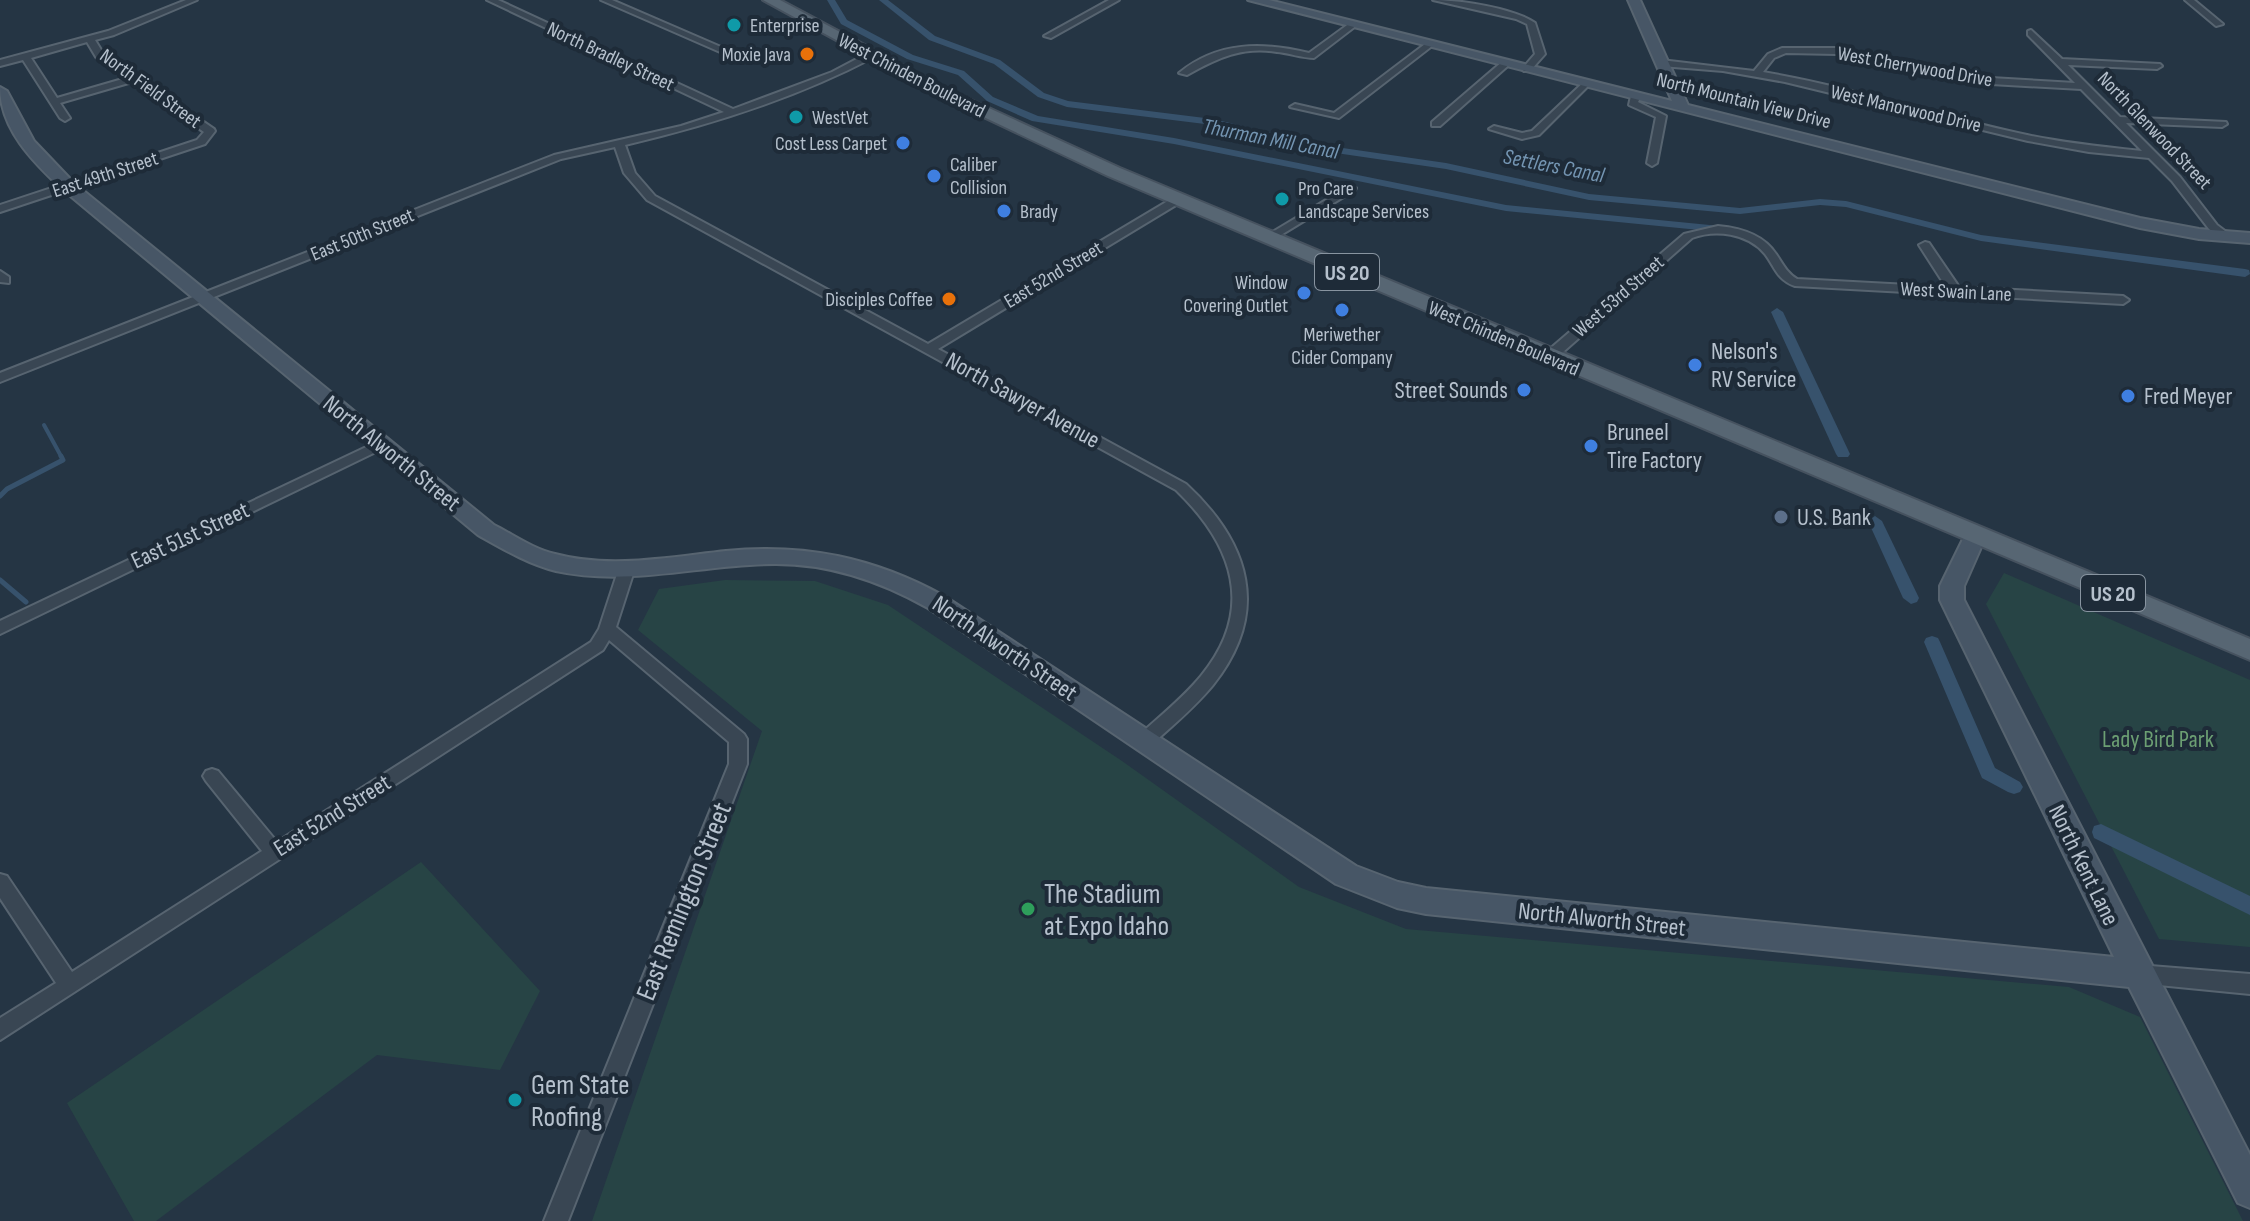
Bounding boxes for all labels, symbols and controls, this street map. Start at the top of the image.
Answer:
place label: Enterprise [750,14,820,38]
marker: Enterprise [725,16,743,34]
street label: North Bradley Street [543,17,678,97]
street label: West Chinden Boulevard [834,28,989,123]
street label: West Cherrywood Drive [1835,42,1994,92]
place label: Moxie Java [722,43,791,67]
street label: North Field Street [95,44,206,134]
marker: Moxie Java [798,45,816,63]
street label: North Glenwood Street [2092,67,2216,194]
street label: North Mountain View Drive [1654,68,1833,134]
street label: West Manorwood Drive [1828,80,1983,138]
place label: WestVet [812,106,868,130]
marker: WestVet [787,108,805,126]
water label: Thurman Mill Canal [1200,113,1342,166]
place label: Cost Less Carpet [775,132,887,156]
marker: Cost Less Carpet [894,134,912,152]
water label: Settlers Canal [1501,143,1607,190]
street label: East 49th Street [50,147,161,203]
place label: Caliber Collision [950,153,1007,200]
marker: Caliber Collision [925,167,943,185]
place label: Pro Care Landscape Services [1298,177,1429,224]
marker: Pro Care Landscape Services [1273,190,1291,208]
place label: Brady [1020,200,1058,224]
marker: Brady [995,202,1013,220]
street label: East 50th Street [307,203,417,266]
street label: East 52nd Street [1000,236,1107,314]
street label: West 53rd Street [1568,251,1669,343]
road number: US 20 [1315,254,1379,290]
place label: Window Covering Outlet [1183,271,1288,318]
street label: West Swain Lane [1900,277,2012,307]
marker: Window Covering Outlet [1295,284,1313,302]
place label: Disciples Coffee [825,288,933,312]
marker: Disciples Coffee [940,290,958,308]
street label: West Chinden Boulevard [1424,296,1583,382]
marker: Meriwether Cider Company [1333,301,1351,319]
place label: Meriwether Cider Company [1291,323,1393,370]
place label: Nelson's RV Service [1711,337,1796,394]
street label: North Sawyer Avenue [941,346,1105,455]
marker: Nelson's RV Service [1686,356,1704,374]
place label: Street Sounds [1394,376,1508,405]
marker: Street Sounds [1515,381,1533,399]
place label: Fred Meyer [2144,382,2233,411]
marker: Fred Meyer [2119,387,2137,405]
street label: North Alworth Street [317,389,466,518]
place label: Bruneel Tire Factory [1607,418,1702,475]
marker: Bruneel Tire Factory [1582,437,1600,455]
street label: East 51st Street [127,495,254,575]
place label: U.S. Bank [1797,503,1871,532]
marker: U.S. Bank [1772,508,1790,526]
road number: US 20 [2081,575,2145,611]
street label: North Alworth Street [927,589,1083,708]
park label: Lady Bird Park [2102,725,2214,754]
street label: East 52nd Street [268,768,396,863]
street label: East Remington Street [630,798,739,1005]
street label: North Kent Lane [2042,800,2125,930]
place label: The Stadium at Expo Idaho [1044,878,1169,943]
street label: North Alworth Street [1517,896,1687,943]
marker: The Stadium at Expo Idaho [1019,900,1037,918]
place label: Gem State Roofing [531,1069,629,1134]
marker: Gem State Roofing [506,1091,524,1109]

